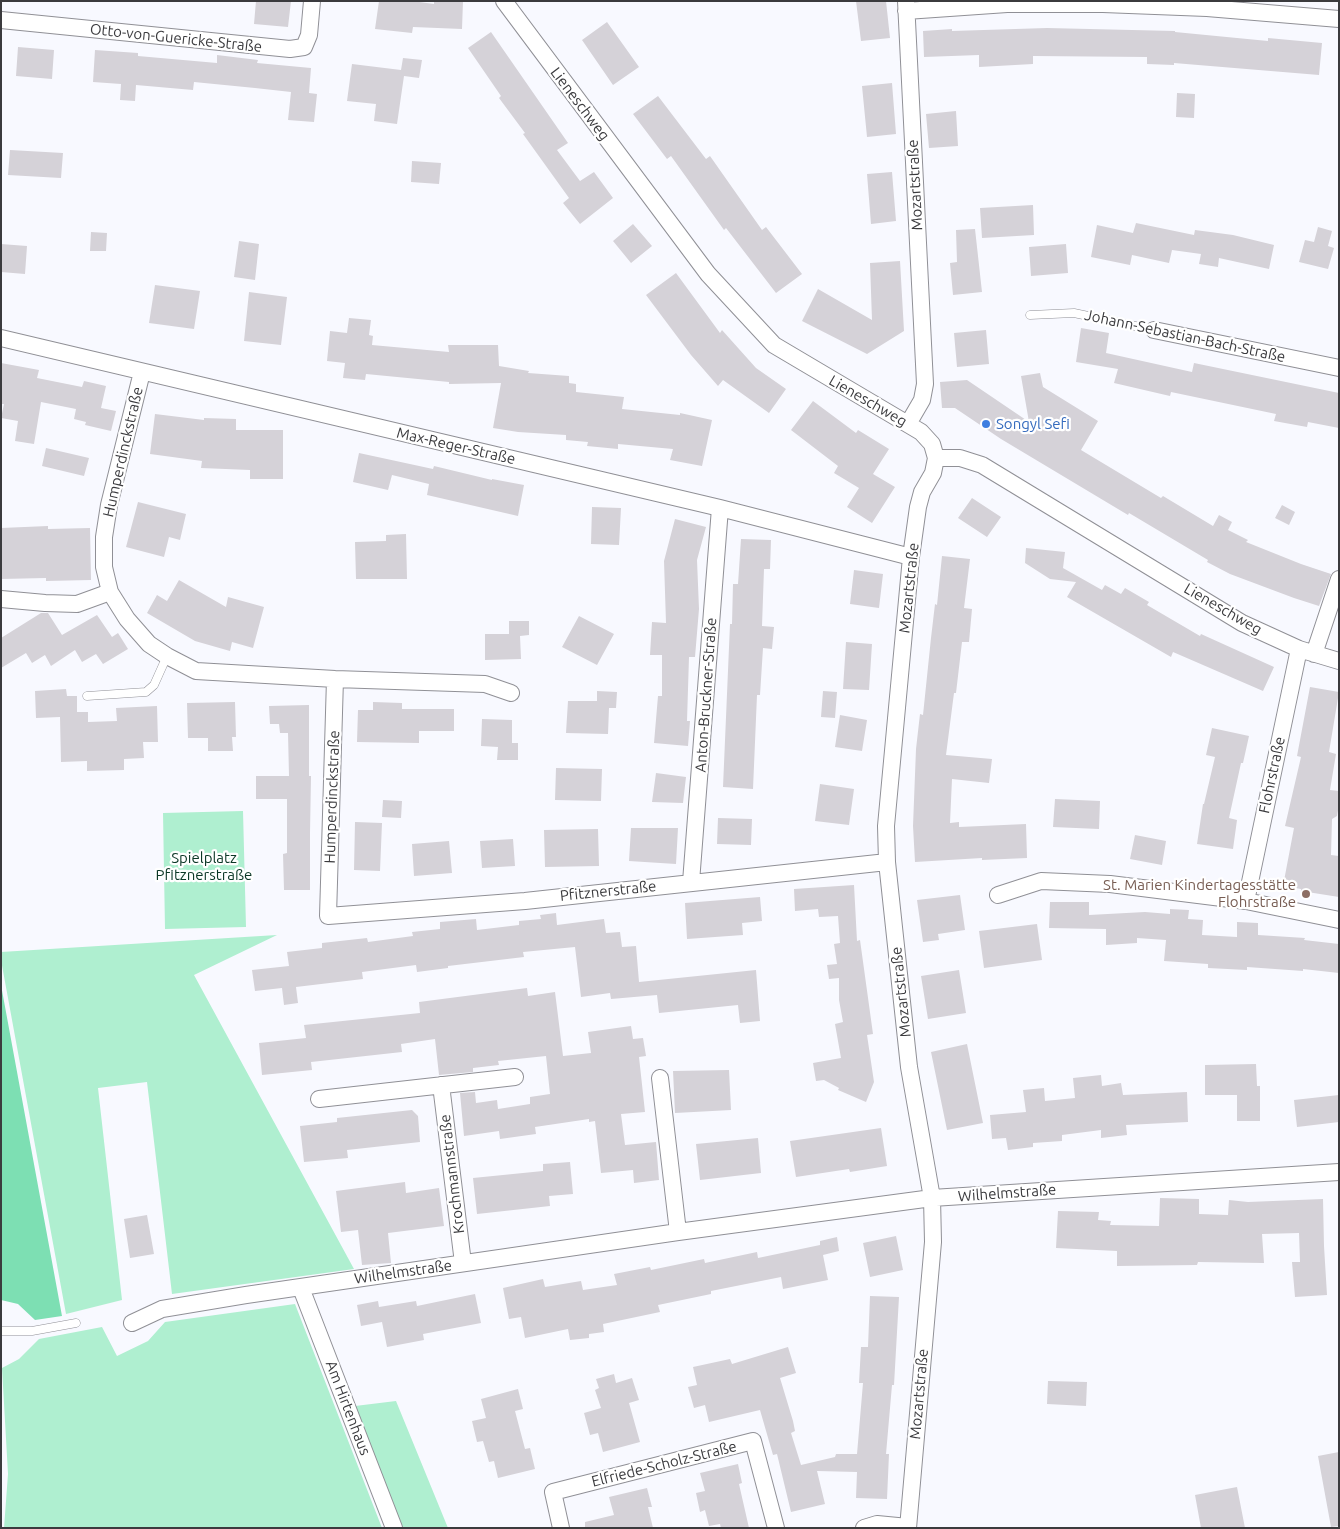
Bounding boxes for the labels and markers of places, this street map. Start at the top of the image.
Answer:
place label: Songyl Sefi [996,415,1070,433]
marker: Songyl Sefi [980,418,992,430]
place label: St. Marien Kindertagesstätte Flohrstraße [1103,876,1296,911]
marker: St. Marien Kindertagesstätte Flohrstraße [1300,888,1312,900]

